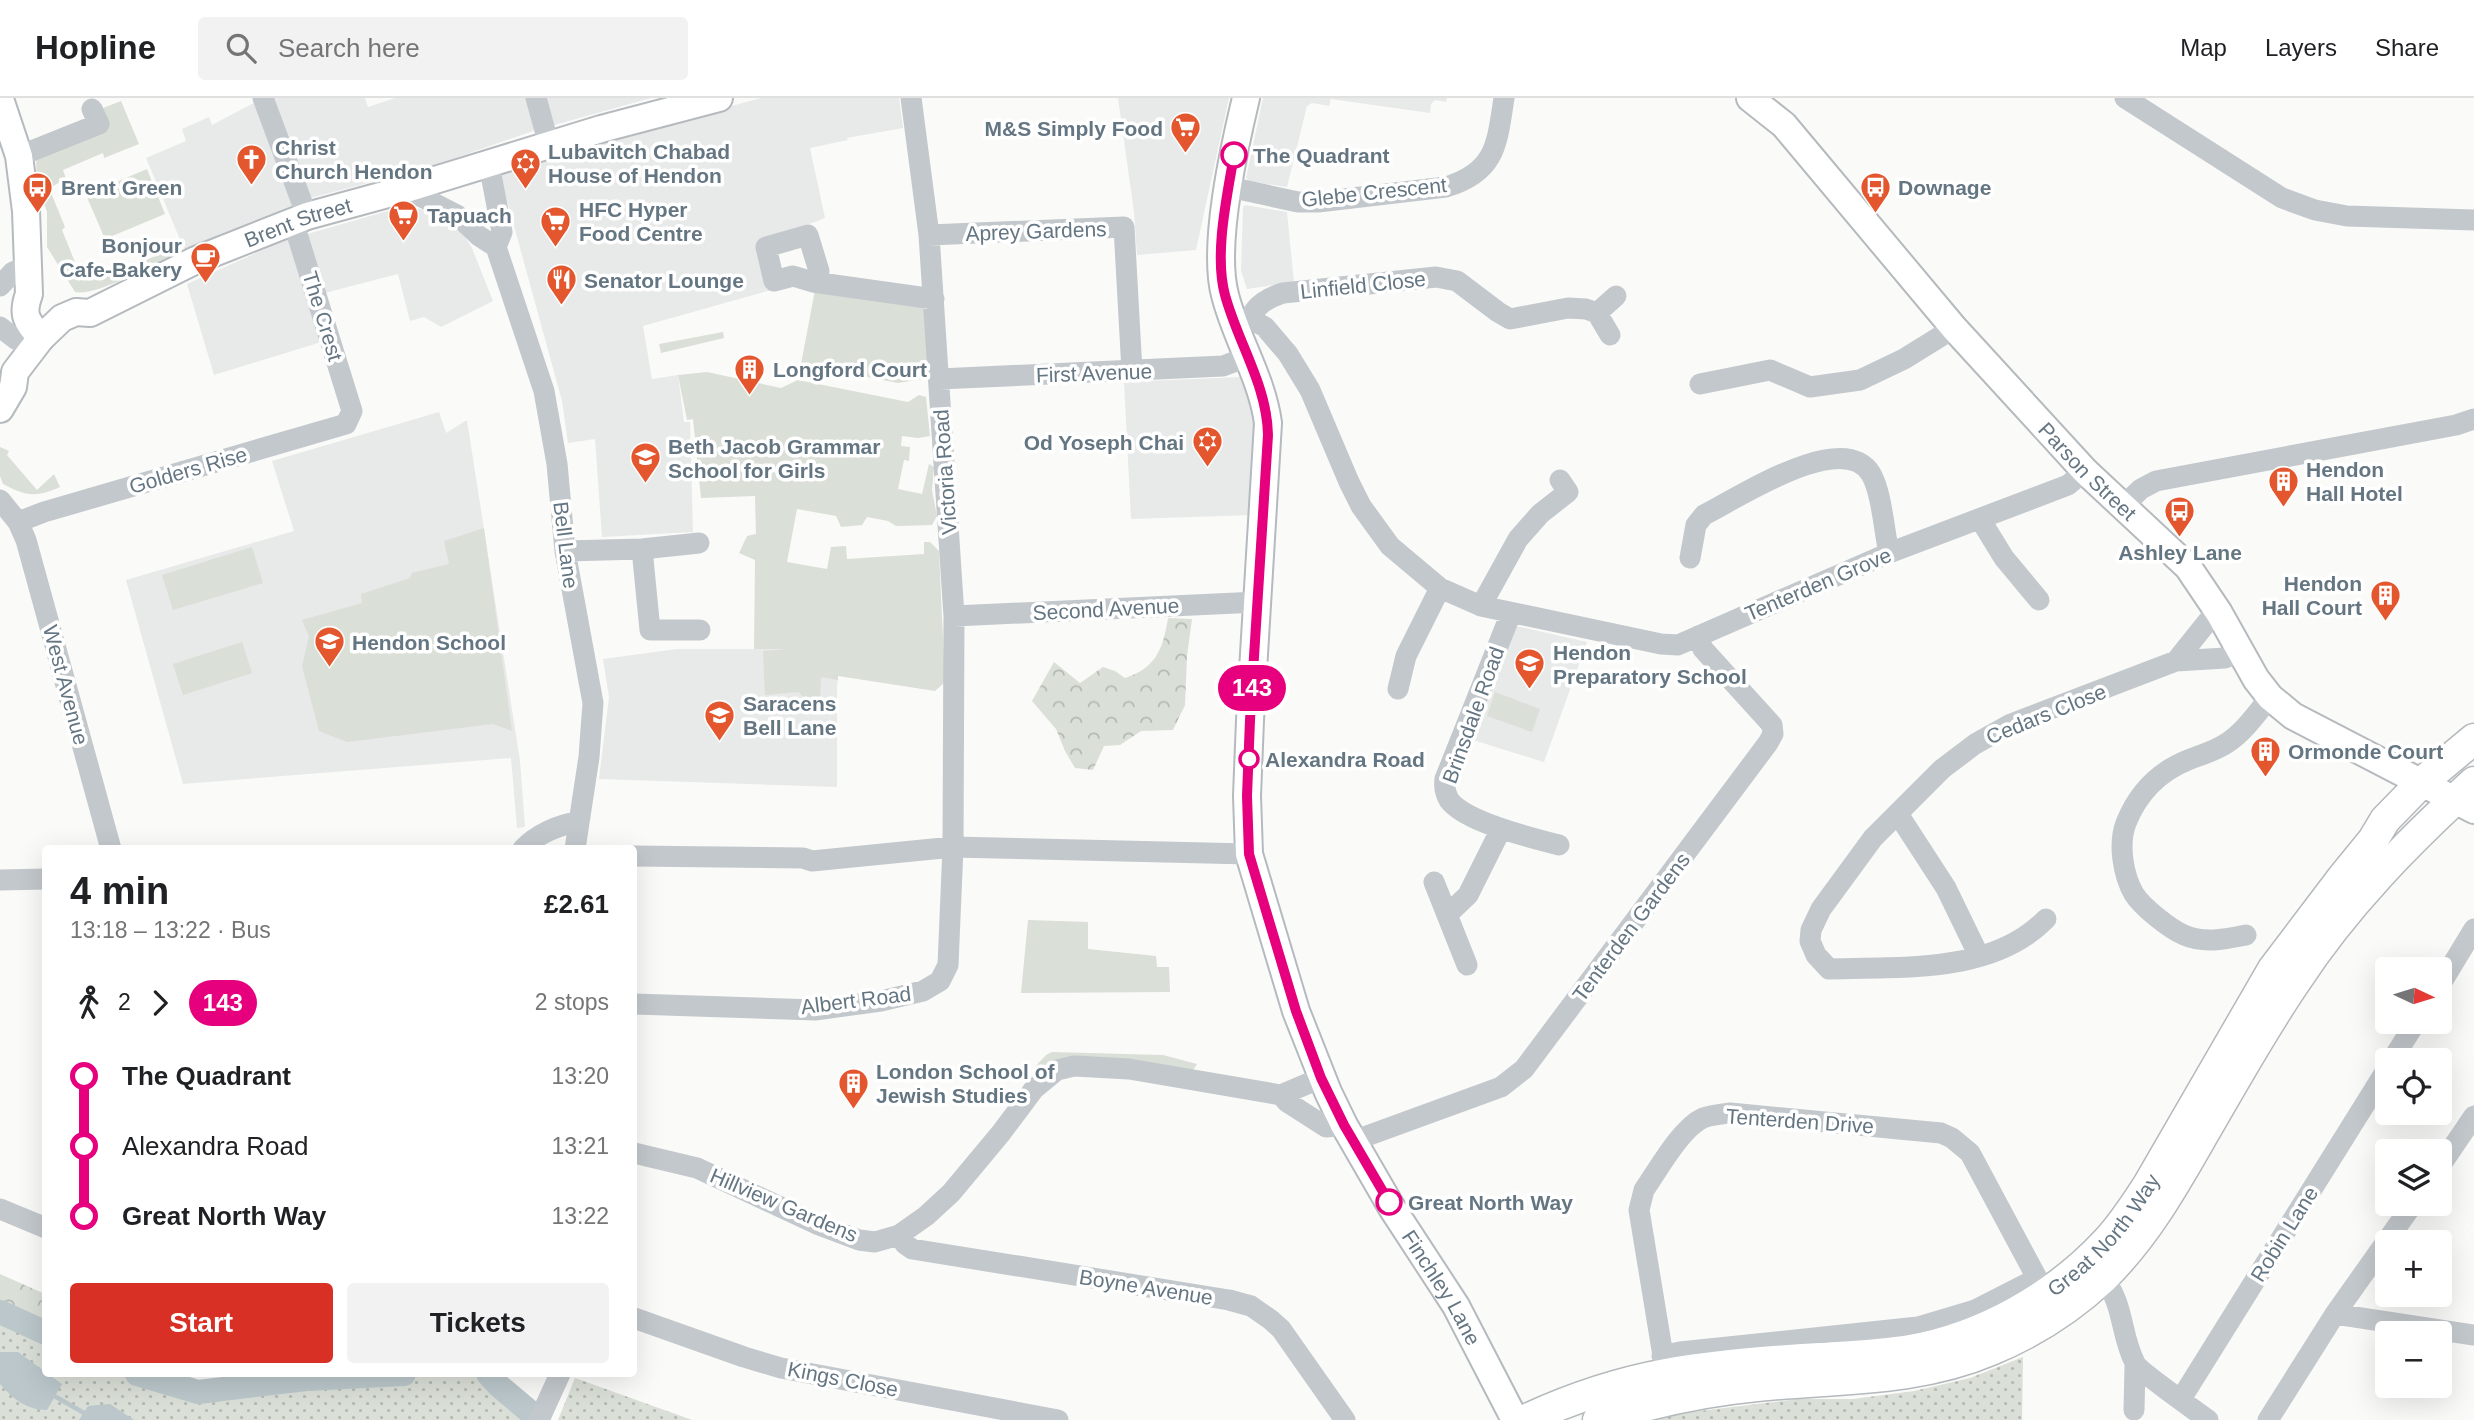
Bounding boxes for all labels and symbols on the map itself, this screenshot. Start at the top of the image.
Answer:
supermarket icon: M&S Simply Food [1169,111,1203,155]
place label: M&S Simply Food [985,117,1163,140]
place label: Christ Church Hendon [275,136,433,183]
place label: Lubavitch Chabad House of Hendon [548,140,730,187]
church icon: Christ Church Hendon [235,142,269,186]
marker: The Quadrant [1221,142,1247,168]
place label: The Quadrant [1253,144,1390,167]
synagogue icon: Lubavitch Chabad House of Hendon [508,146,542,190]
bus stop icon: Brent Green [21,170,55,214]
bus stop icon: Downage [1858,170,1892,214]
street label: Glebe Crescent [1300,173,1448,211]
place label: Brent Green [61,176,182,199]
place label: Downage [1898,176,1991,199]
street label: Brent Street [241,193,354,251]
supermarket icon: Tapuach [387,198,421,242]
place label: HFC Hyper Food Centre [579,198,703,245]
place label: Tapuach [427,204,512,227]
supermarket icon: HFC Hyper Food Centre [539,204,573,248]
street label: Aprey Gardens [965,217,1107,245]
place label: Bonjour Cafe-Bakery [59,234,182,281]
cafe icon: Bonjour Cafe-Bakery [188,240,222,284]
restaurant icon: Senator Lounge [544,263,578,307]
street label: Linfield Close [1299,267,1427,303]
street label: The Crest [299,269,348,364]
place label: Senator Lounge [584,269,744,292]
building icon: Longford Court [733,352,767,396]
place label: Longford Court [773,358,927,381]
street label: First Avenue [1035,359,1153,387]
street label: Victoria Road [929,409,961,535]
street label: Parson Street [2034,417,2141,525]
synagogue icon: Od Yoseph Chai [1190,425,1224,469]
place label: Od Yoseph Chai [1024,431,1184,454]
place label: Beth Jacob Grammar School for Girls [668,435,880,482]
school or university icon: Beth Jacob Grammar School for Girls [628,441,662,485]
street label: Golders Rise [126,442,250,498]
place label: Hendon Hall Hotel [2306,458,2403,505]
building icon: Hendon Hall Hotel [2266,464,2300,508]
bus stop icon: Ashley Lane [2163,495,2197,539]
street label: Bell Lane [549,500,583,590]
place label: Ashley Lane [2118,541,2242,564]
street label: Tenterden Grove [1742,543,1894,625]
place label: Hendon Hall Court [2262,572,2362,619]
building icon: Hendon Hall Court [2368,578,2402,622]
street label: Second Avenue [1032,594,1180,624]
street label: West Avenue [39,623,93,747]
school or university icon: Hendon School [312,625,346,669]
place label: Hendon School [352,631,506,654]
place label: Hendon Preparatory School [1553,641,1747,688]
street label: Brinsdale Road [1438,644,1508,786]
school or university icon: Hendon Preparatory School [1513,647,1547,691]
line badge: 143 [1212,665,1292,711]
street label: Cedars Close [1983,680,2109,748]
place label: Saracens Bell Lane [743,692,836,739]
school or university icon: Saracens Bell Lane [703,698,737,742]
building icon: Ormonde Court [2248,734,2282,778]
place label: Ormonde Court [2288,740,2443,763]
place label: Alexandra Road [1265,748,1425,771]
marker: Alexandra Road [1239,749,1259,769]
street label: Tenterden Gardens [1568,848,1694,1006]
north arrow [2375,957,2452,1034]
street label: Albert Road [800,982,912,1018]
place label: London School of Jewish Studies [876,1060,1055,1107]
building icon: London School of Jewish Studies [836,1066,870,1110]
street label: Tenterden Drive [1725,1104,1875,1138]
street label: Hillview Gardens [707,1164,861,1246]
street label: Great North Way [2043,1169,2164,1300]
street label: Robin Lane [2246,1182,2322,1286]
marker: Great North Way [1376,1189,1402,1215]
place label: Great North Way [1408,1191,1573,1214]
street label: Finchley Lane [1398,1226,1486,1349]
street label: Boyne Avenue [1077,1265,1215,1309]
street label: Kings Close [786,1357,900,1401]

